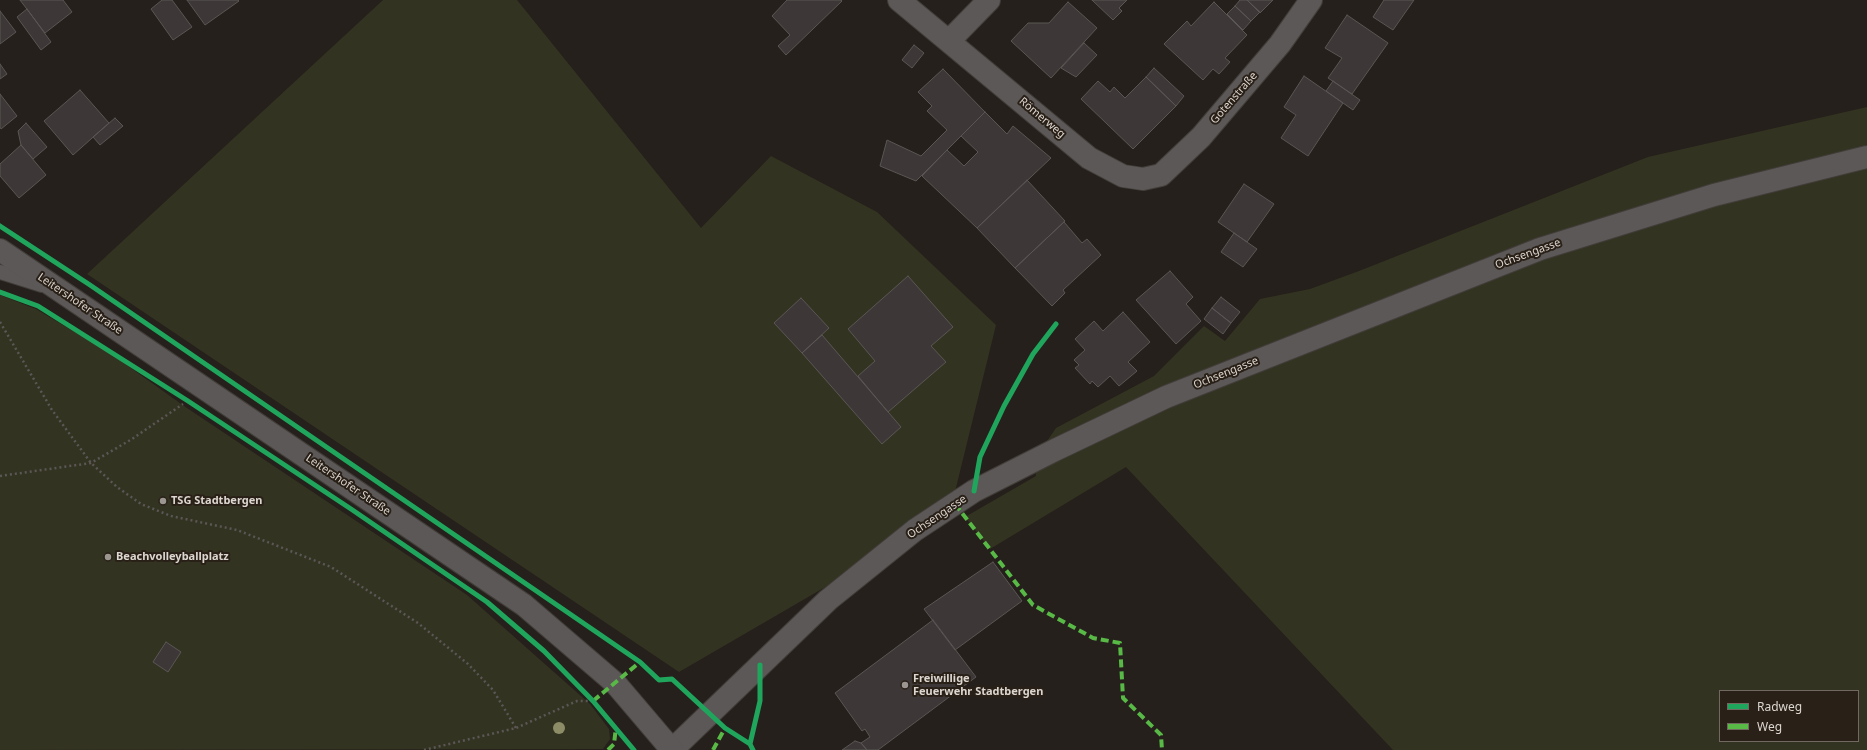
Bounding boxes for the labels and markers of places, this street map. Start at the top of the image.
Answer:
place label: TSG Stadtbergen [171,494,262,508]
marker: TSG Stadtbergen [158,496,168,506]
place label: Beachvolleyballplatz [116,550,229,564]
marker: Beachvolleyballplatz [103,552,113,562]
place label: Freiwillige Feuerwehr Stadtbergen [913,672,1043,698]
marker: Freiwillige Feuerwehr Stadtbergen [900,680,910,690]

